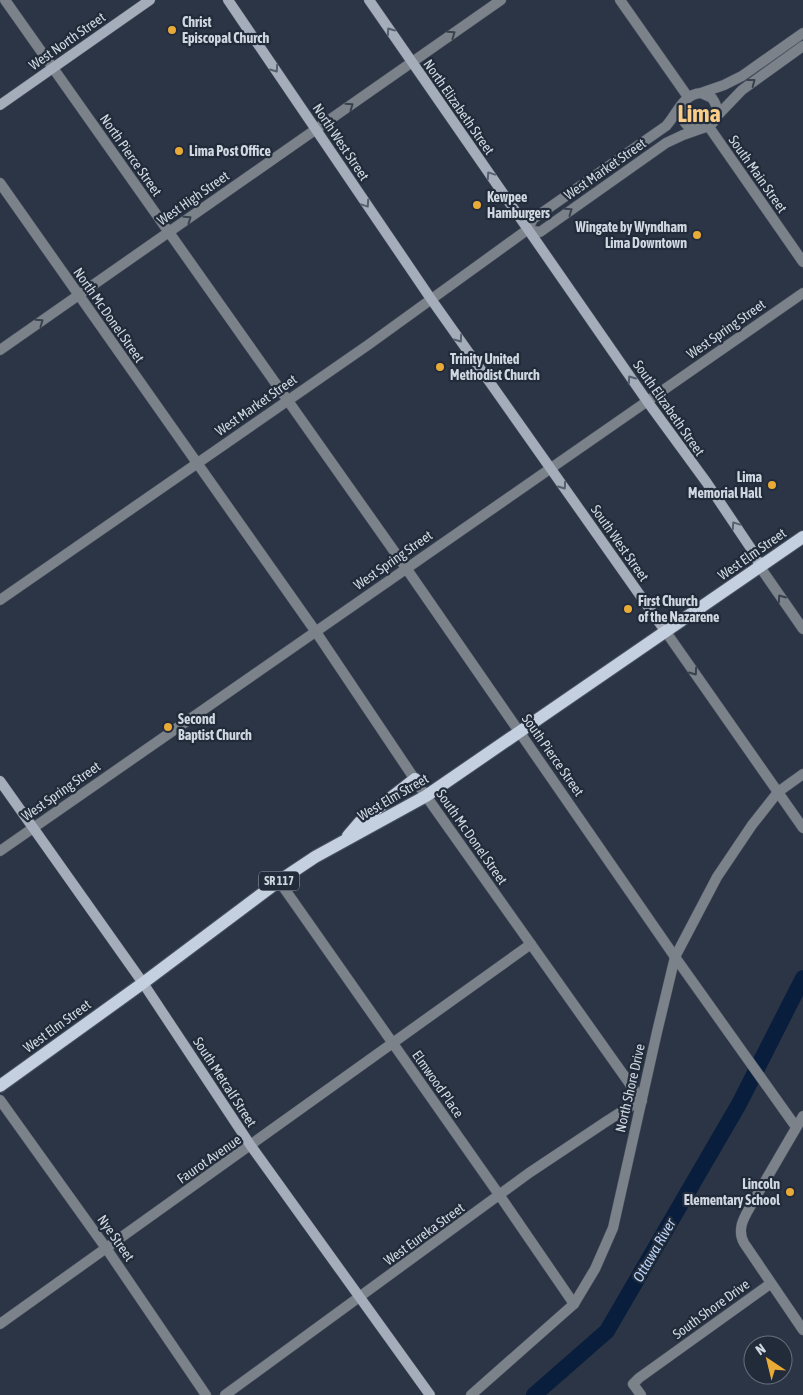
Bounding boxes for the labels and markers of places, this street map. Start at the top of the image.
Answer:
place label: Christ Episcopal Church [182,14,269,46]
marker: Christ Episcopal Church [166,24,178,36]
place label: Lima Post Office [189,143,271,159]
marker: Lima Post Office [173,145,185,157]
place label: Kewpee Hamburgers [487,189,550,221]
marker: Kewpee Hamburgers [471,199,483,211]
place label: Wingate by Wyndham Lima Downtown [575,219,687,251]
marker: Wingate by Wyndham Lima Downtown [691,229,703,241]
place label: Trinity United Methodist Church [450,351,540,383]
marker: Trinity United Methodist Church [434,361,446,373]
place label: Lima Memorial Hall [688,469,762,501]
marker: Lima Memorial Hall [766,479,778,491]
place label: First Church of the Nazarene [638,593,719,625]
marker: First Church of the Nazarene [622,603,634,615]
place label: Second Baptist Church [178,711,252,743]
marker: Second Baptist Church [162,721,174,733]
place label: Lincoln Elementary School [684,1176,780,1208]
marker: Lincoln Elementary School [784,1186,796,1198]

